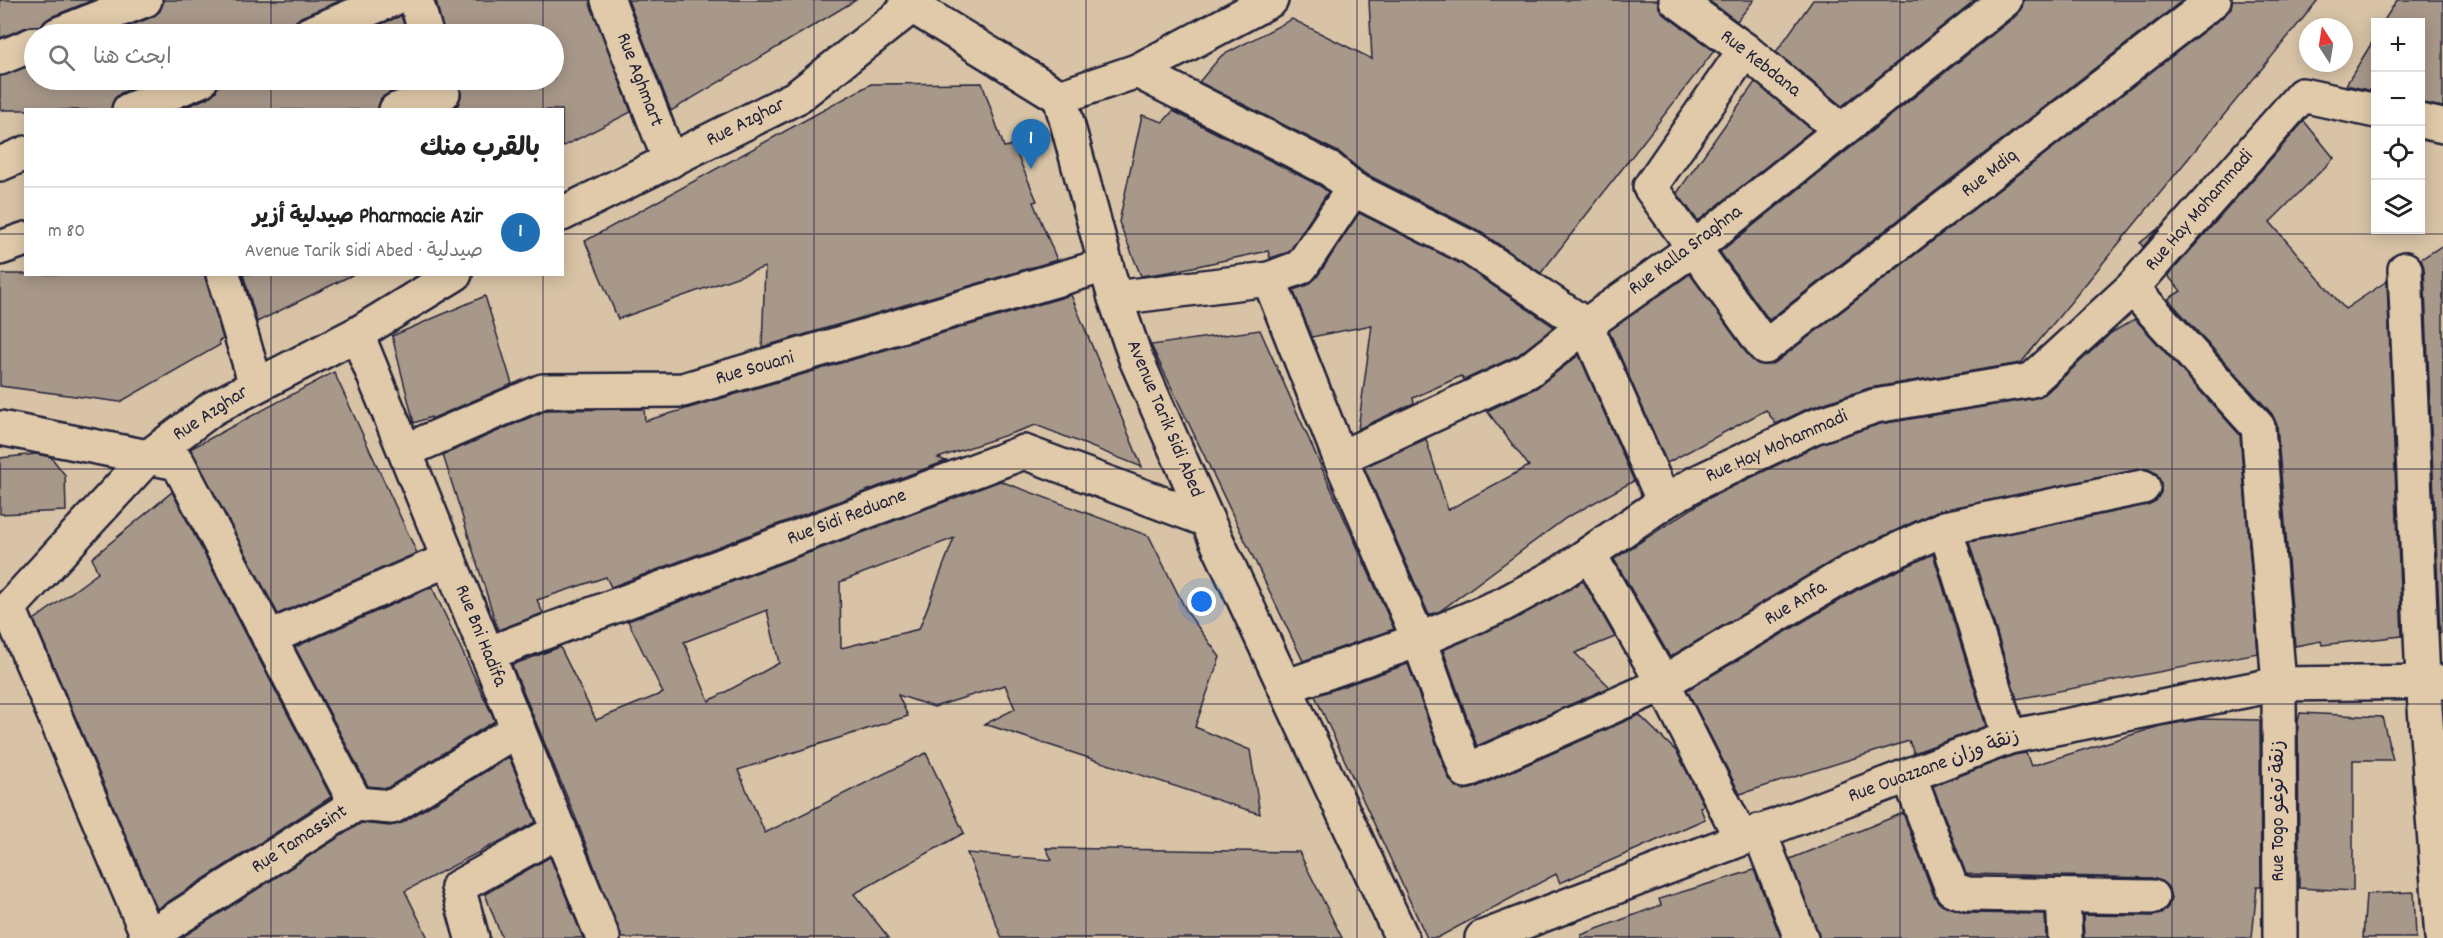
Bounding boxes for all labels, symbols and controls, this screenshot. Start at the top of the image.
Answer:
north arrow [2299,18,2353,72]
map controls [2371,18,2425,234]
button: + [2371,18,2425,72]
street label: Rue Kebdana [1714,23,1807,105]
search box [24,24,564,90]
street label: Rue Aghmart [608,29,670,131]
icon: search [45,41,78,74]
text: ابحث هنا [93,43,172,74]
button: − [2371,72,2425,126]
street label: Rue Azghar [702,91,791,155]
pin: 1 [1012,120,1050,169]
button: locate [2371,126,2425,180]
text: بالقرب منك [420,131,540,168]
street label: Rue Mdiq [1956,143,2024,205]
street label: Rue Hay Mohammadi [2139,144,2261,278]
button: layers [2371,180,2425,234]
street label: Rue Kalla Sraghna [1623,199,1749,303]
text: Pharmacie Azir صيدلية أزير [253,202,483,233]
text: 80 m [48,218,85,246]
text: 1 [518,218,523,246]
text: صيدلية · Avenue Tarik Sidi Abed [245,238,483,266]
street label: Avenue Tarik Sidi Abed [1118,336,1210,502]
street label: Rue Souani [713,344,798,394]
street label: Rue Azghar [168,379,255,449]
street label: Rue Hay Mohammadi [1701,403,1853,491]
street label: Rue Sidi Reduane [783,482,911,554]
street label: Rue Anfa [1760,574,1833,634]
street label: Rue Bni Hadifa [447,581,513,692]
your location [1187,587,1216,616]
street label: Rue Ouazzane زنقة وزان [1844,723,2024,811]
street label: Rue Togo زنقة توغو [2265,740,2293,882]
street label: Rue Tamassint [247,798,353,882]

